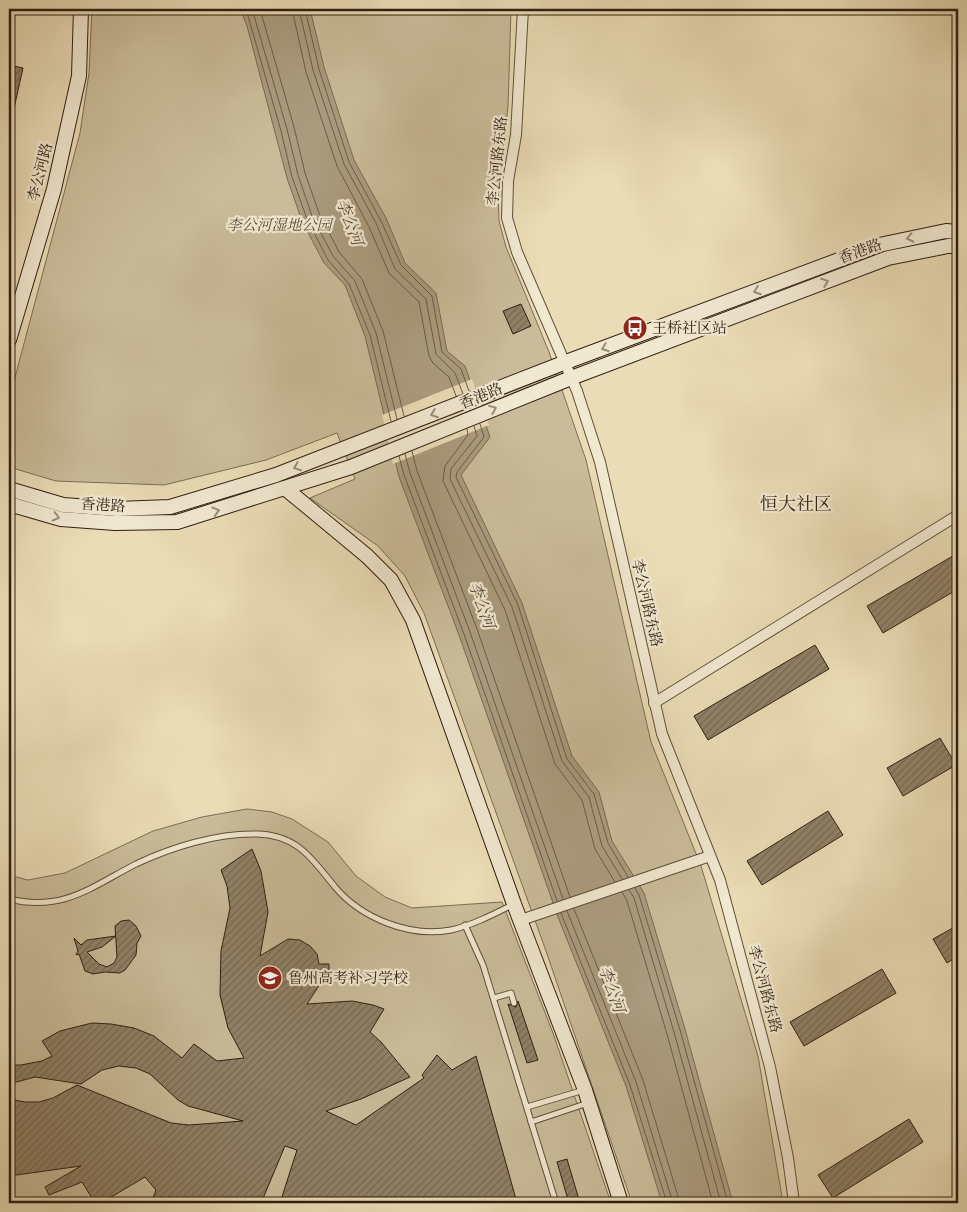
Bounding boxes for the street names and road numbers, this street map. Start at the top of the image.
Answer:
street label: 李公河路东路 [483,115,511,207]
street label: 李公河路 [24,141,56,203]
street label: 香港路 [836,235,884,267]
street label: 香港路 [457,379,505,413]
street label: 香港路 [80,495,126,515]
street label: 李公河路东路 [628,557,666,649]
street label: 李公河路东路 [745,943,785,1035]

